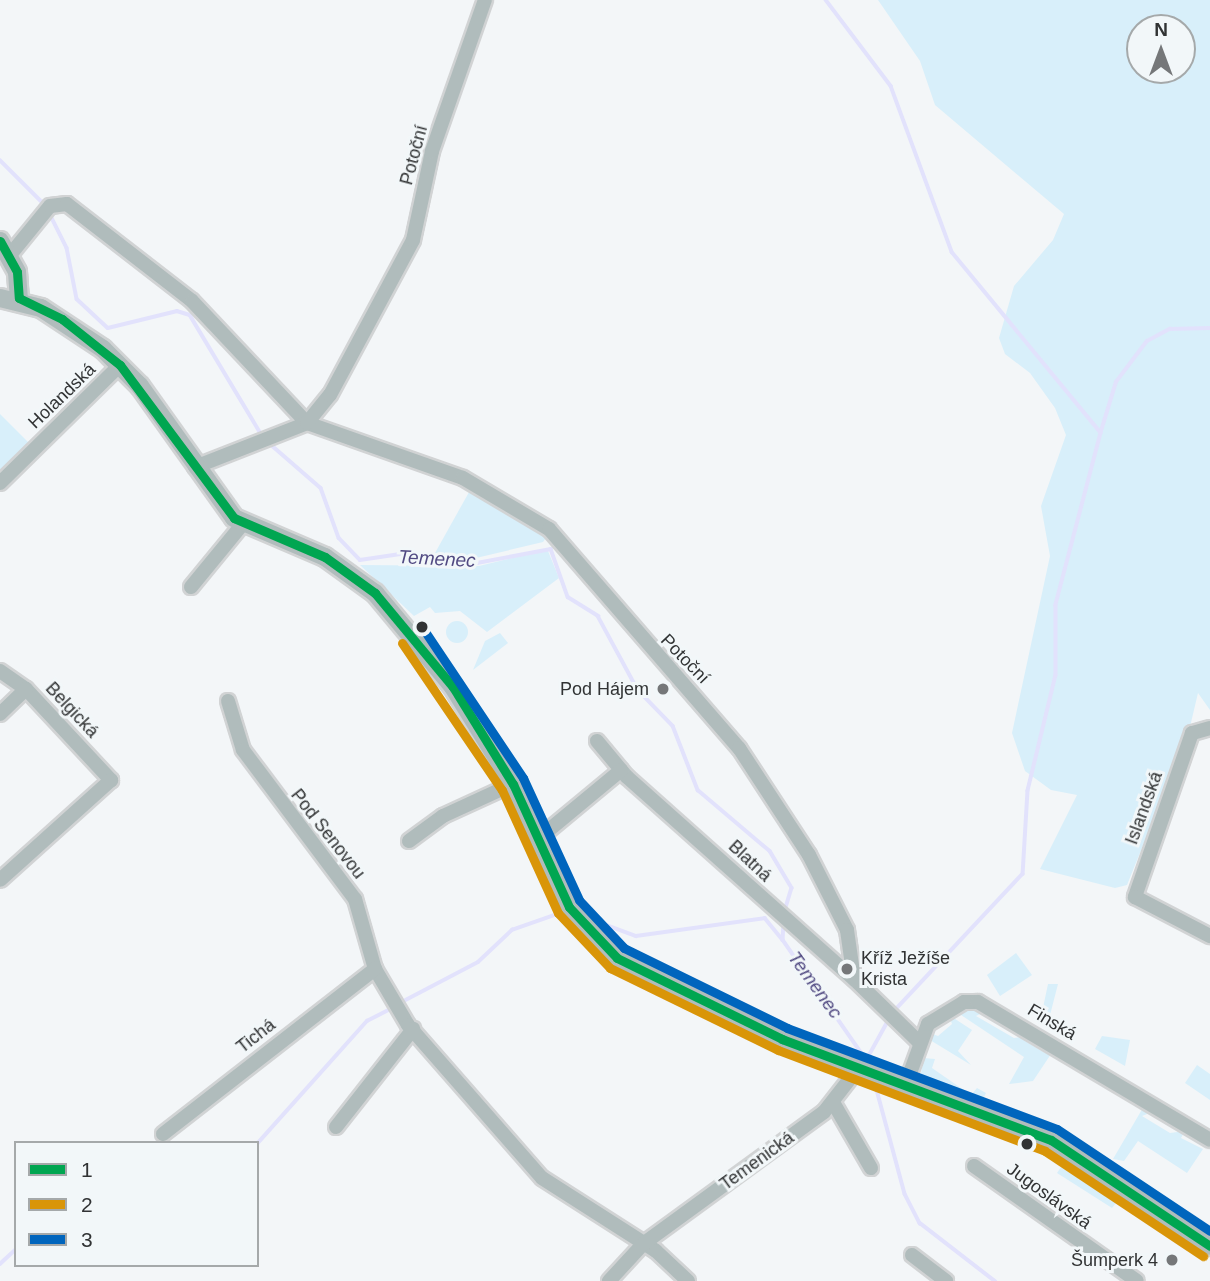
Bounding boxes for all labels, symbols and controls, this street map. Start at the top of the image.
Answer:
north arrow [1126,14,1196,84]
text: N [1154,19,1168,40]
street label: Potoční [396,123,432,187]
street label: Holandská [24,359,100,433]
water label: Temenec [398,546,476,572]
unlabelled marker [415,620,429,634]
street label: Potoční [656,630,714,688]
street label: Belgická [41,678,103,742]
place label: Pod Hájem [560,678,649,700]
marker: Pod Hájem [655,681,671,697]
street label: Islandská [1121,769,1167,847]
street label: Pod Senovou [286,785,370,883]
street label: Blatná [724,836,776,886]
water label: Temenec [783,947,847,1023]
place label: Kříž Ježíše Krista [861,948,950,990]
marker: Kříž Ježíše Krista [839,961,855,977]
street label: Finská [1024,999,1080,1045]
street label: Tichá [232,1014,280,1058]
street label: Temenická [716,1127,798,1195]
unlabelled marker [1020,1137,1034,1151]
legend [14,1141,259,1267]
text: 1 [81,1158,93,1181]
street label: Jugoslávská [1003,1158,1095,1234]
text: 2 [81,1193,93,1216]
text: 3 [81,1228,93,1251]
place label: Šumperk 4 [1071,1249,1158,1271]
marker: Šumperk 4 [1164,1252,1180,1268]

